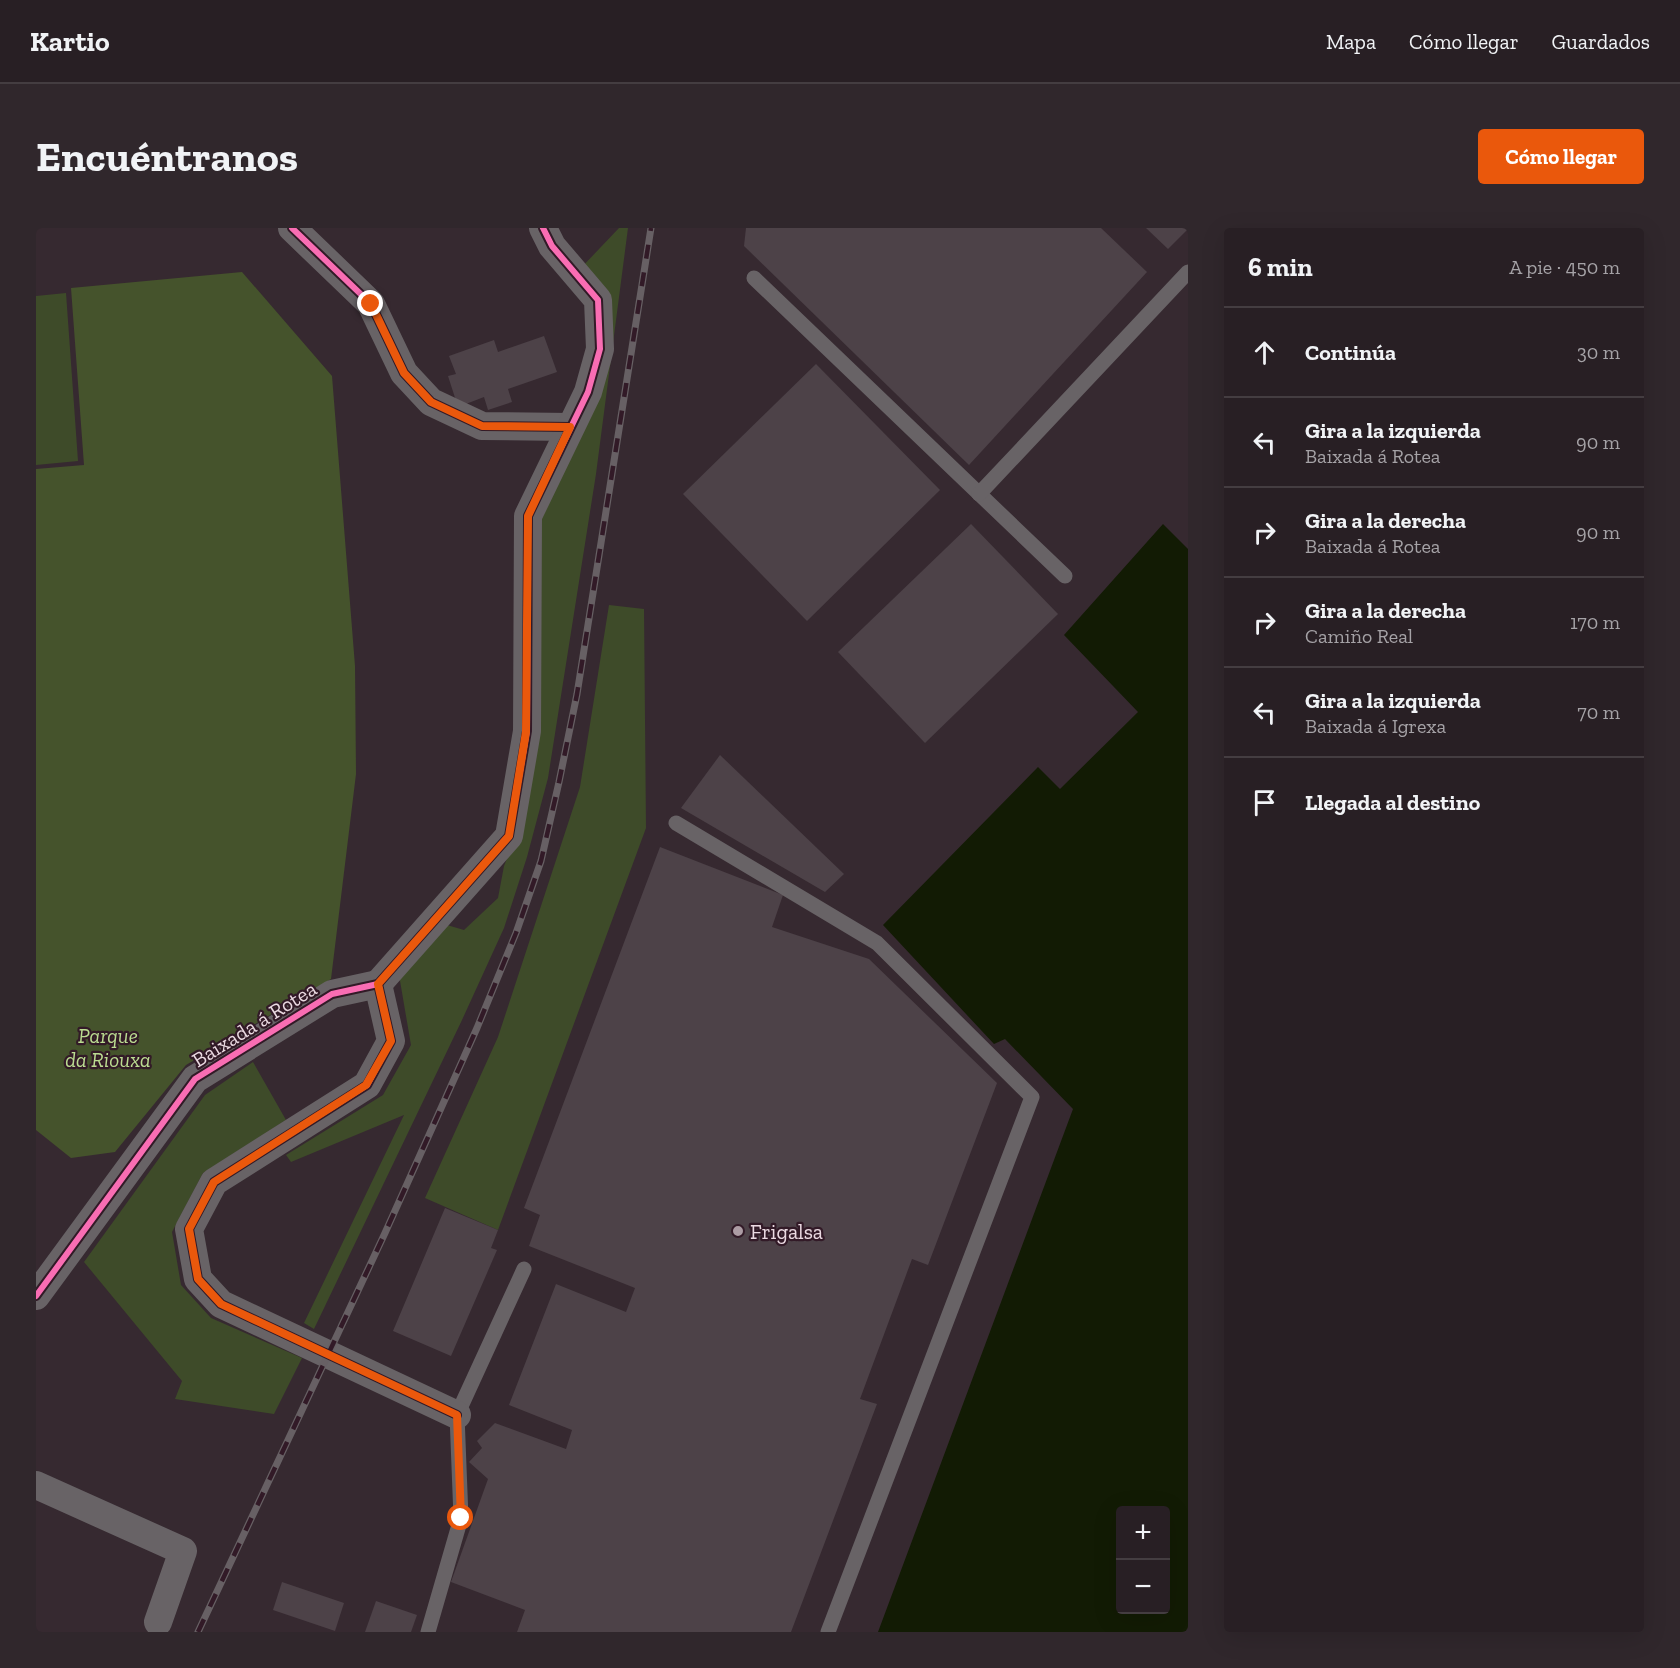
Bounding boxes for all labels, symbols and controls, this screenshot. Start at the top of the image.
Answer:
text: Kartio [30,25,110,58]
text: Mapa [1326,29,1376,54]
text: Cómo llegar [1409,29,1519,54]
text: Guardados [1552,29,1650,54]
button: Cómo llegar [1478,129,1644,184]
text: Encuéntranos [36,131,298,182]
text: 6 min [1248,251,1313,283]
text: A pie · 450 m [1509,255,1620,279]
route end [357,290,383,316]
icon: ahead [1248,336,1281,369]
text: Continúa [1305,339,1396,366]
text: 30 m [1577,340,1620,364]
text: Gira a la izquierda [1305,417,1481,444]
icon: left [1248,426,1281,459]
text: 90 m [1576,430,1620,454]
text: Baixada á Rotea [1305,444,1441,468]
text: Gira a la derecha [1305,507,1466,534]
icon: right [1248,516,1281,549]
text: 90 m [1576,520,1620,544]
text: Baixada á Rotea [1305,534,1441,558]
text: Gira a la derecha [1305,597,1466,624]
icon: right [1248,606,1281,639]
text: 170 m [1570,610,1620,634]
text: Camiño Real [1305,624,1413,648]
text: Gira a la izquierda [1305,687,1481,714]
icon: left [1248,696,1281,729]
text: 70 m [1577,700,1620,724]
text: Baixada á Igrexa [1305,714,1446,738]
icon: arrive [1248,786,1281,819]
text: Llegada al destino [1305,789,1480,816]
street label: Baixada á Rotea [187,976,321,1072]
park label: Parque da Riouxa [65,1023,151,1072]
place label: Frigalsa [750,1219,823,1244]
marker: Frigalsa [731,1224,745,1238]
route start [447,1504,473,1530]
map controls [1116,1506,1170,1614]
button: + [1116,1506,1170,1560]
button: − [1116,1560,1170,1614]

